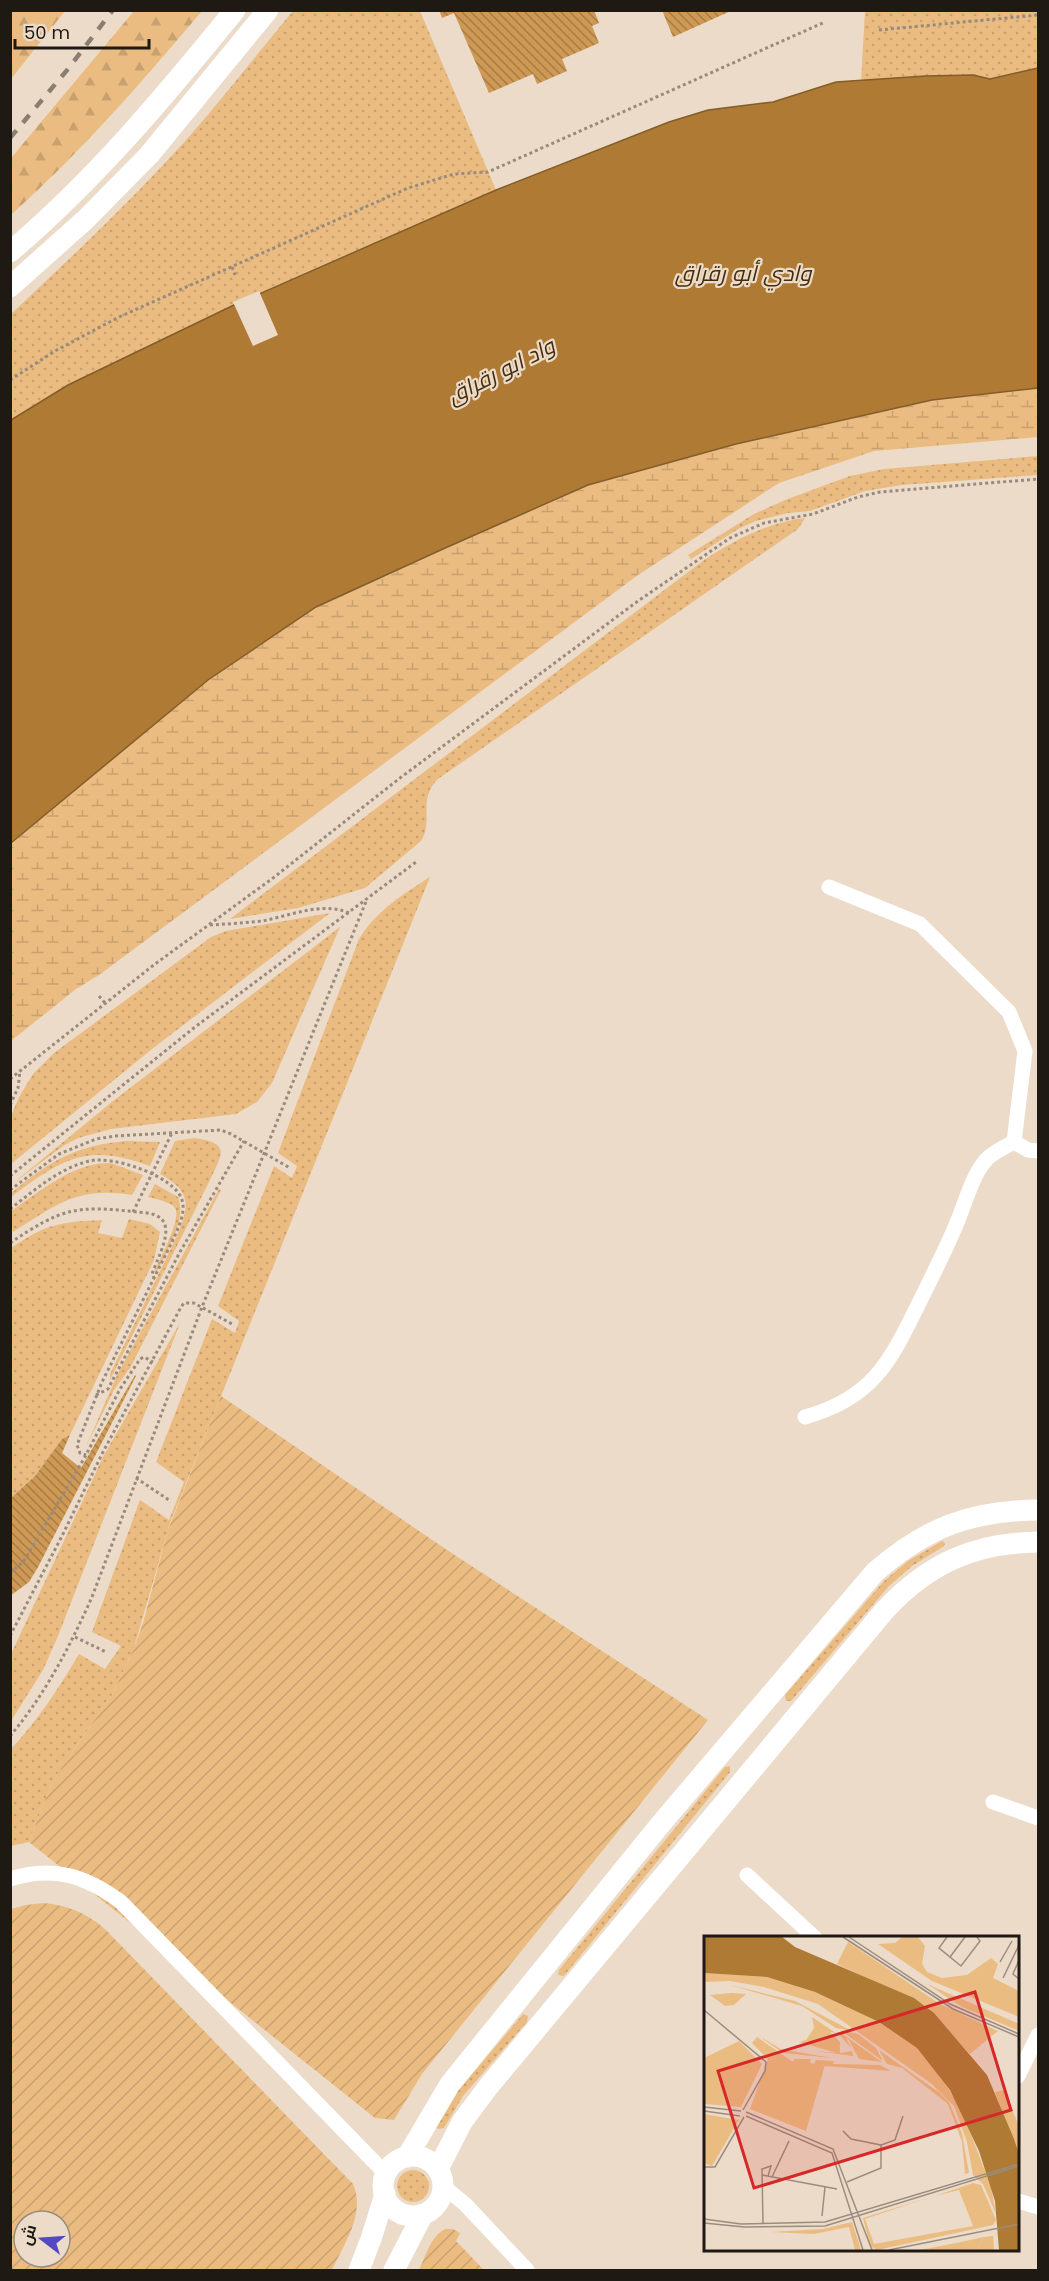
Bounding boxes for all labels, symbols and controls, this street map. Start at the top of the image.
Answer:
scale bar [15,12,148,50]
text: 50 m [24,20,70,45]
water label: وادي أبو رقراق [675,258,813,291]
water label: واد ابو رقراق [442,330,562,411]
inset map [704,1936,1019,2251]
north arrow [12,2209,72,2269]
text: ش [14,2222,42,2248]

